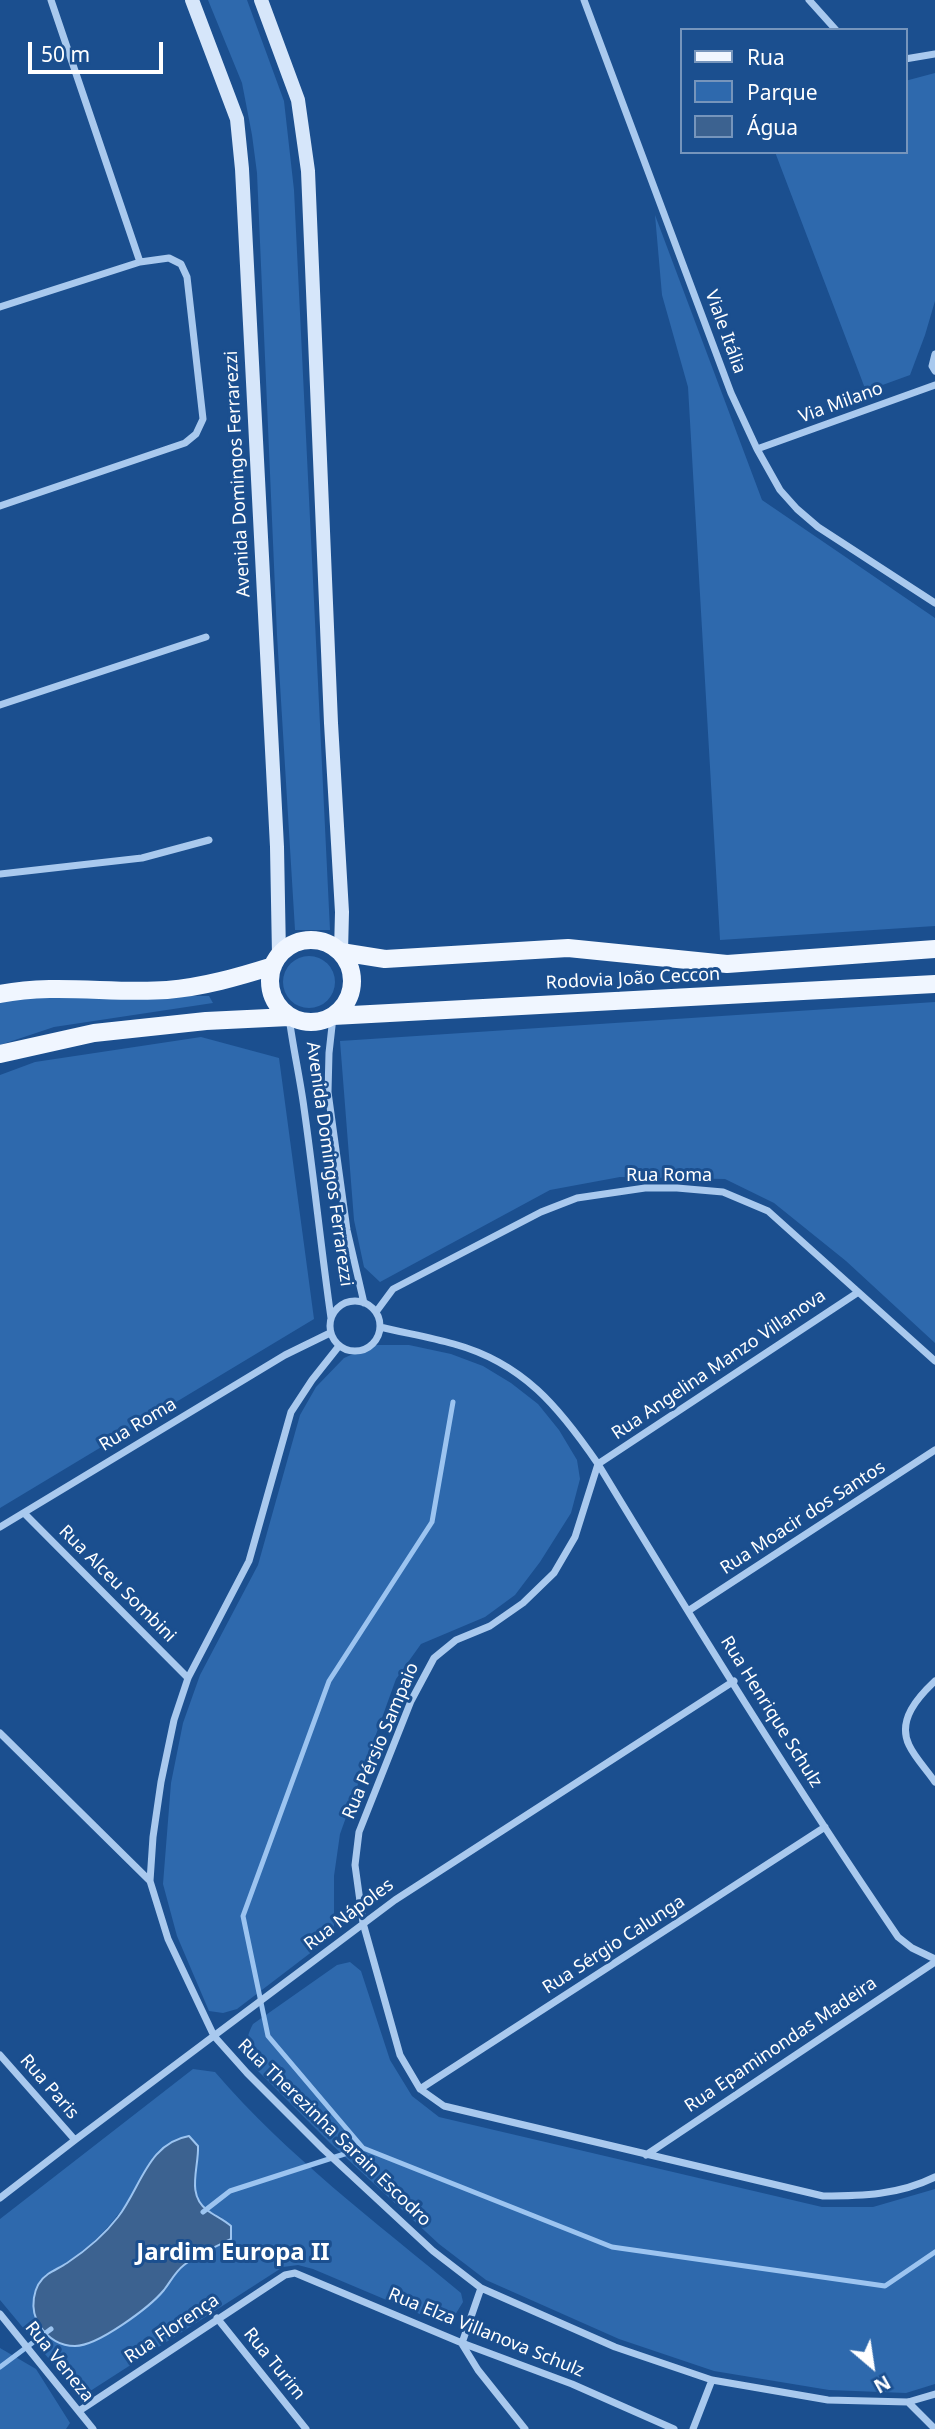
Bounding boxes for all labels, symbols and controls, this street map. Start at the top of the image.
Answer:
scale bar [32,28,166,72]
legend [680,28,907,154]
text: 50 m [41,40,90,68]
text: Rua [747,43,785,71]
text: Parque [747,78,817,106]
text: Água [747,113,798,141]
street label: Viale Itália [700,287,750,377]
street label: Avenida Domingos Ferrarezzi [221,350,255,598]
street label: Via Milano [796,378,886,428]
street label: Rodovia João Ceccon [545,964,721,994]
street label: Avenida Domingos Ferrarezzi [301,1040,357,1288]
street label: Rua Roma [626,1165,712,1187]
street label: Rua Angelina Manzo Villanova [608,1285,830,1445]
street label: Rua Roma [96,1394,180,1456]
street label: Rua Moacir dos Santos [717,1457,889,1579]
street label: Rua Alceu Sombini [54,1521,180,1647]
street label: Rua Henrique Schulz [716,1632,826,1792]
street label: Rua Pérsio Sampaio [338,1659,424,1823]
street label: Rua Nápoles [300,1874,398,1956]
street label: Rua Sérgio Calunga [539,1891,689,1999]
street label: Rua Epaminondas Madeira [681,1973,881,2117]
street label: Rua Therezinha Sarain Escodro [233,2035,435,2231]
street label: Rua Paris [15,2050,83,2124]
district label: Jardim Europa II [136,2239,330,2267]
street label: Rua Elza Villanova Schulz [385,2284,587,2382]
street label: Rua Florença [121,2290,223,2368]
street label: Rua Veneza [20,2317,98,2407]
street label: Rua Turim [238,2324,310,2404]
north arrow [837,2331,907,2401]
text: N [869,2369,895,2399]

